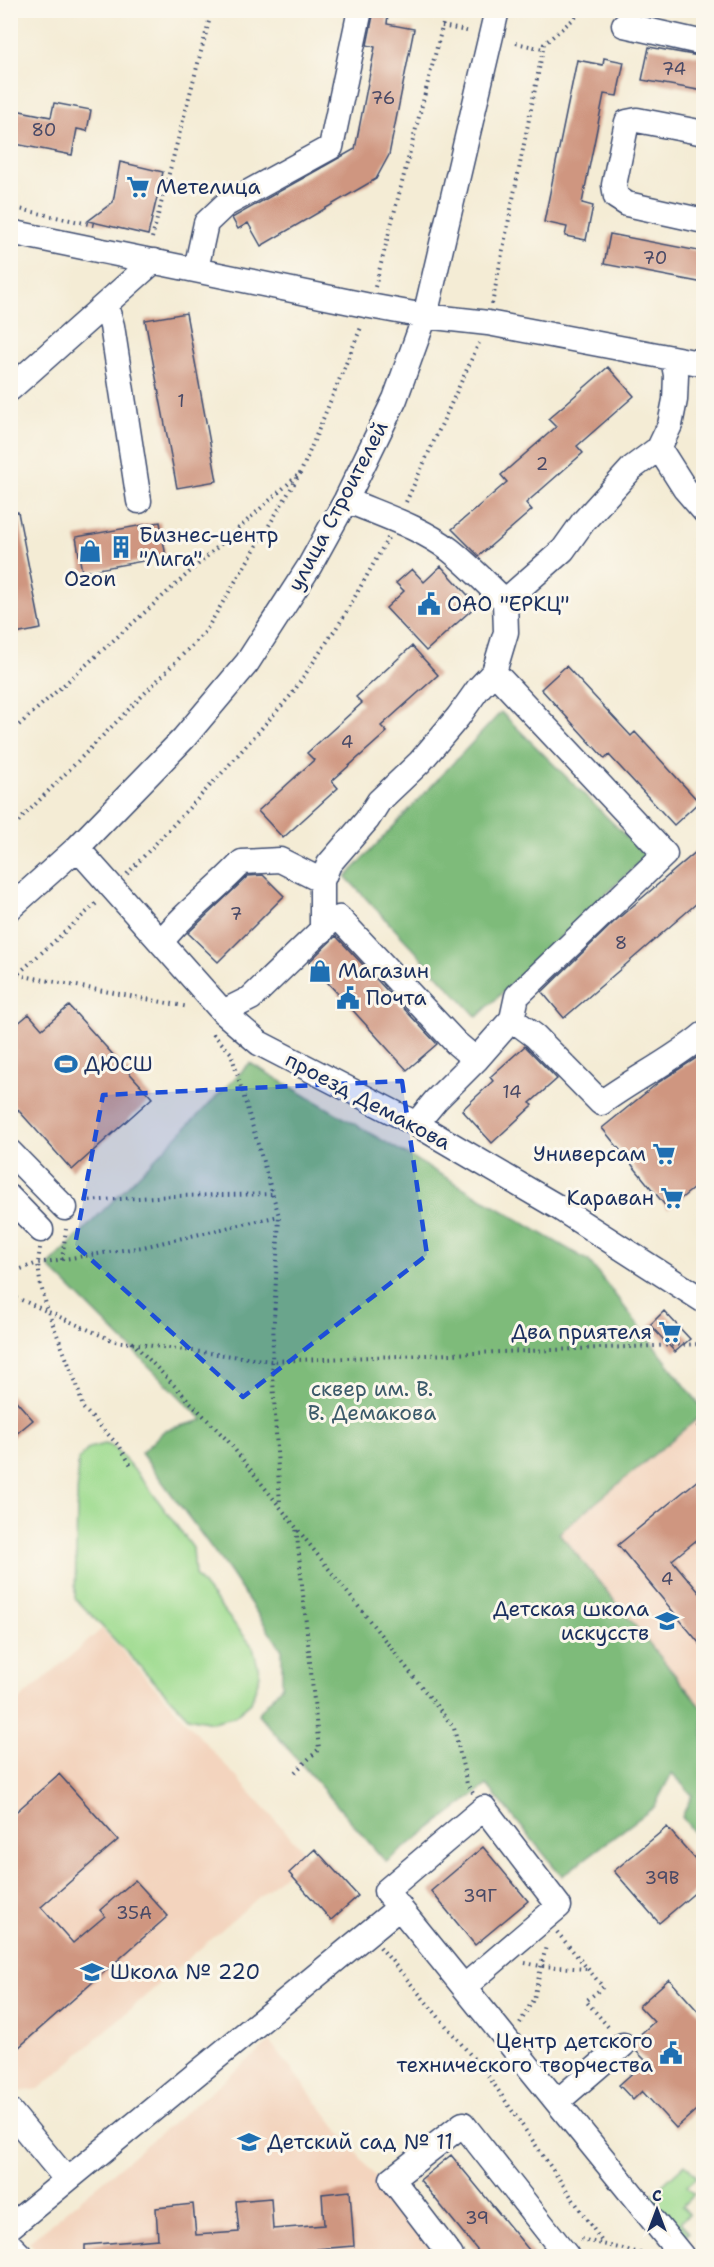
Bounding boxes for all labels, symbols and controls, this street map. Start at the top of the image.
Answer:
house number: 74 [662,57,686,81]
house number: 76 [371,86,395,110]
house number: 80 [32,118,56,142]
place label: Метелица [156,173,261,201]
supermarket icon: Метелица [125,174,151,200]
house number: 70 [643,246,667,270]
house number: 1 [177,389,185,413]
street label: улица Строителей [281,416,395,596]
house number: 2 [536,452,548,476]
place label: Бизнес-центр "Лига" [139,521,279,573]
building icon: Бизнес-центр "Лига" [108,534,134,560]
shop icon: Ozon [77,538,103,564]
place label: Ozon [64,565,116,593]
place label: ОАО "ЕРКЦ" [447,590,570,618]
public building icon: ОАО "ЕРКЦ" [416,591,442,617]
house number: 4 [341,730,353,754]
house number: 7 [230,902,242,926]
house number: 8 [615,931,627,955]
place label: Магазин [338,957,429,985]
shop icon: Магазин [307,958,333,984]
place label: Почта [366,984,427,1012]
public building icon: Почта [335,985,361,1011]
street label: проезд Демакова [280,1046,456,1156]
place label: ДЮСШ [84,1050,153,1078]
sports icon: ДЮСШ [53,1051,79,1077]
house number: 14 [502,1080,522,1104]
place label: Универсам [533,1140,646,1168]
supermarket icon: Универсам [651,1141,677,1167]
place label: Караван [567,1184,654,1212]
supermarket icon: Караван [659,1185,685,1211]
place label: Два приятеля [511,1318,652,1346]
supermarket icon: Два приятеля [657,1319,683,1345]
park label: сквер им. В. В. Демакова [308,1375,436,1427]
house number: 4 [661,1567,673,1591]
place label: Детская школа искусств [493,1595,649,1647]
school or university icon: Детская школа искусств [654,1608,680,1634]
house number: 39В [645,1866,679,1890]
house number: 39Г [463,1884,497,1908]
house number: 35А [116,1901,152,1925]
place label: Школа № 220 [110,1958,260,1986]
school or university icon: Школа № 220 [79,1959,105,1985]
place label: Центр детского технического творчества [396,2027,653,2079]
public building icon: Центр детского технического творчества [658,2040,684,2066]
place label: Детский сад № 11 [267,2128,453,2156]
school or university icon: Детский сад № 11 [236,2129,262,2155]
north arrow [627,2180,687,2240]
text: С [652,2185,662,2206]
house number: 39 [465,2206,489,2230]

